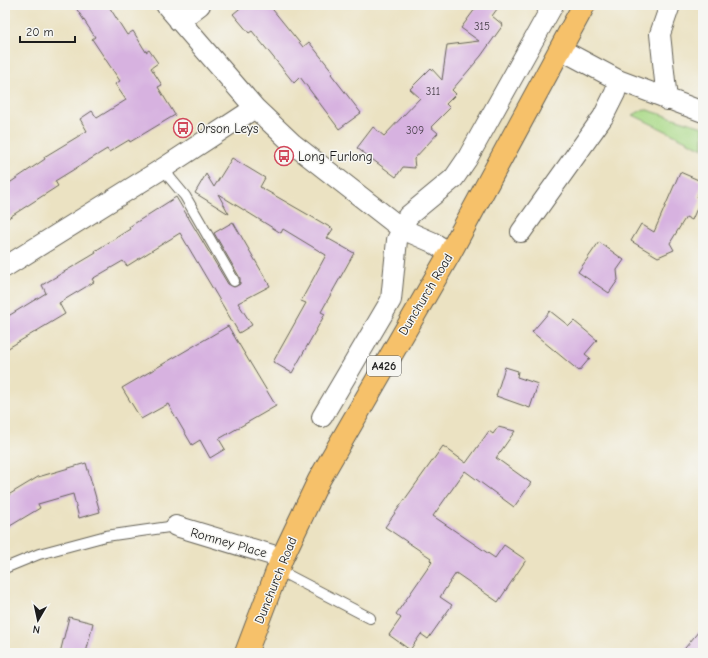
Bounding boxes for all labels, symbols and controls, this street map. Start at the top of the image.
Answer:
scale bar [20,18,75,44]
house number: 315 [474,20,490,33]
text: 20 m [26,25,54,39]
house number: 311 [426,85,440,98]
bus stop icon: Orson Leys [172,117,194,139]
place label: Orson Leys [197,121,258,136]
house number: 309 [406,124,424,137]
bus stop icon: Long Furlong [273,145,295,167]
place label: Long Furlong [298,149,373,164]
street label: Dunchurch Road [395,251,456,338]
road number: A426 [367,356,401,376]
street label: Romney Place [189,524,269,561]
street label: Dunchurch Road [251,535,300,626]
north arrow [18,600,58,640]
text: N [32,622,41,636]

